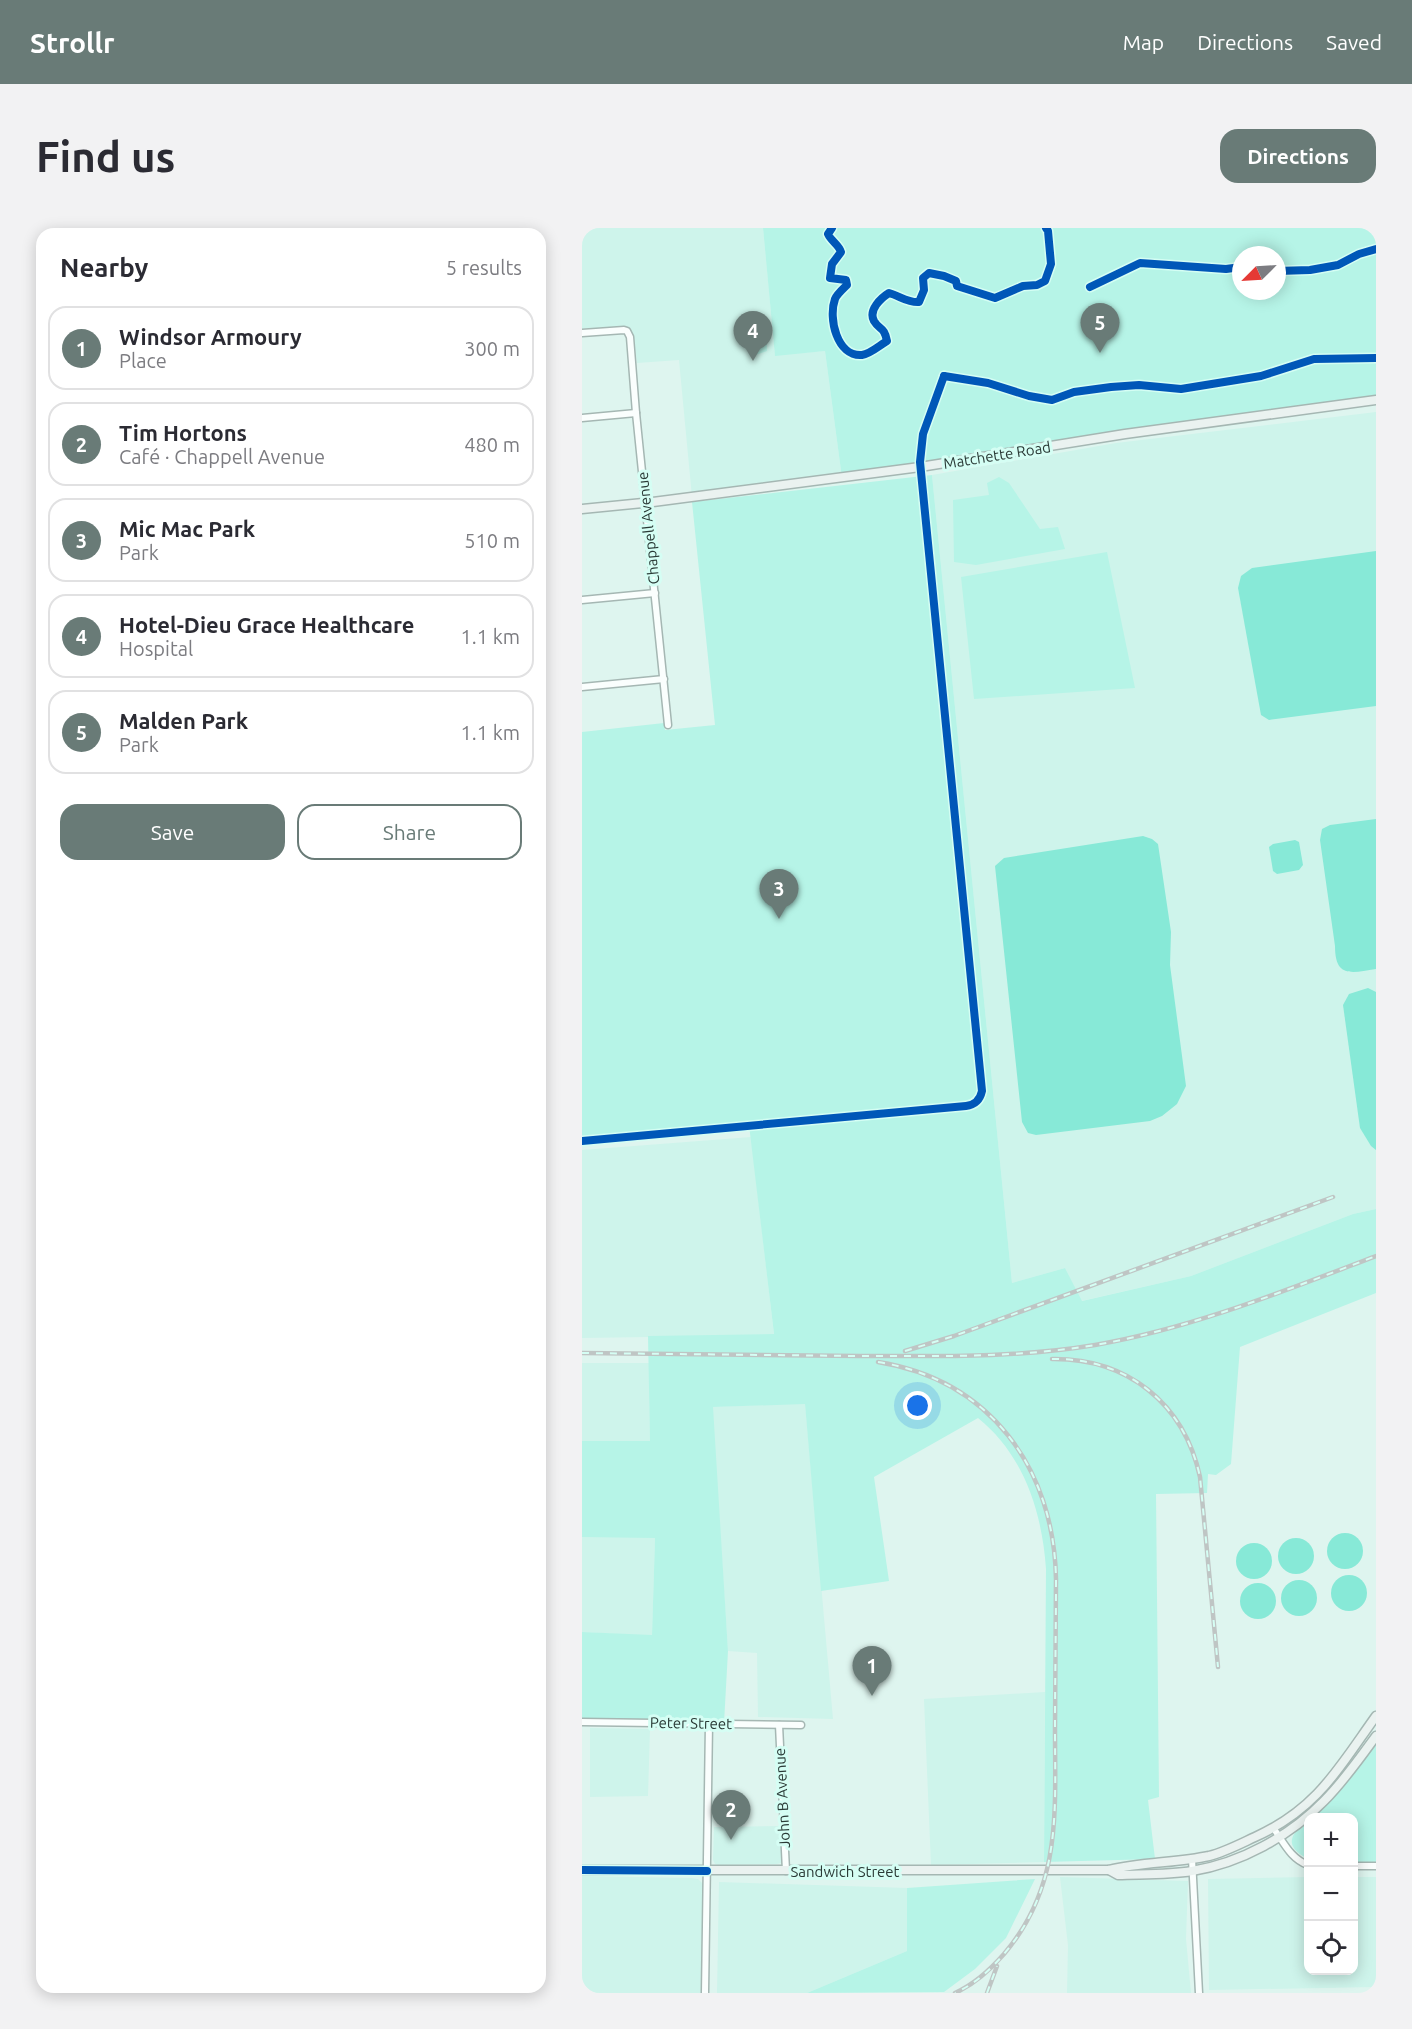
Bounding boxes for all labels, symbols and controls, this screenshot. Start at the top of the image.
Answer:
text: Strollr [30,27,115,58]
text: Map [1123,30,1164,54]
text: Directions [1197,30,1293,54]
text: Saved [1326,30,1382,54]
button: Directions [1220,129,1376,183]
text: Find us [36,133,175,180]
north arrow [1232,246,1286,300]
text: Nearby [60,253,148,282]
text: 5 results [446,256,522,279]
pin: 5 [1080,304,1120,353]
pin: 4 [734,312,772,361]
text: Windsor Armoury [119,324,302,349]
text: 1 [76,337,87,360]
text: 300 m [464,337,520,360]
text: Place [119,349,167,372]
text: Tim Hortons [119,420,247,445]
text: 2 [76,433,87,456]
text: 480 m [464,433,520,456]
street label: Matchette Road [942,438,1052,472]
text: Café · Chappell Avenue [119,445,325,468]
street label: Chappell Avenue [634,471,662,585]
text: Mic Mac Park [119,516,255,541]
text: 3 [76,529,87,552]
text: 510 m [464,529,520,552]
text: Park [119,541,159,564]
text: Hotel-Dieu Grace Healthcare [119,612,415,637]
text: 4 [76,625,87,648]
text: 1.1 km [461,625,520,648]
text: Hospital [119,637,193,660]
text: Malden Park [119,708,248,733]
text: 5 [76,721,87,744]
text: 1.1 km [461,721,520,744]
text: Park [119,733,159,756]
button: Save [60,804,285,860]
button: Share [297,804,522,860]
pin: 3 [760,870,798,919]
your location [903,1391,932,1420]
pin: 1 [852,1646,892,1696]
street label: Peter Street [650,1714,732,1732]
street label: John B Avenue [771,1748,793,1848]
pin: 2 [712,1790,750,1840]
map controls [1304,1813,1358,1975]
button: + [1304,1813,1358,1867]
street label: Sandwich Street [790,1863,900,1880]
button: − [1304,1867,1358,1921]
button: locate [1304,1921,1358,1975]

